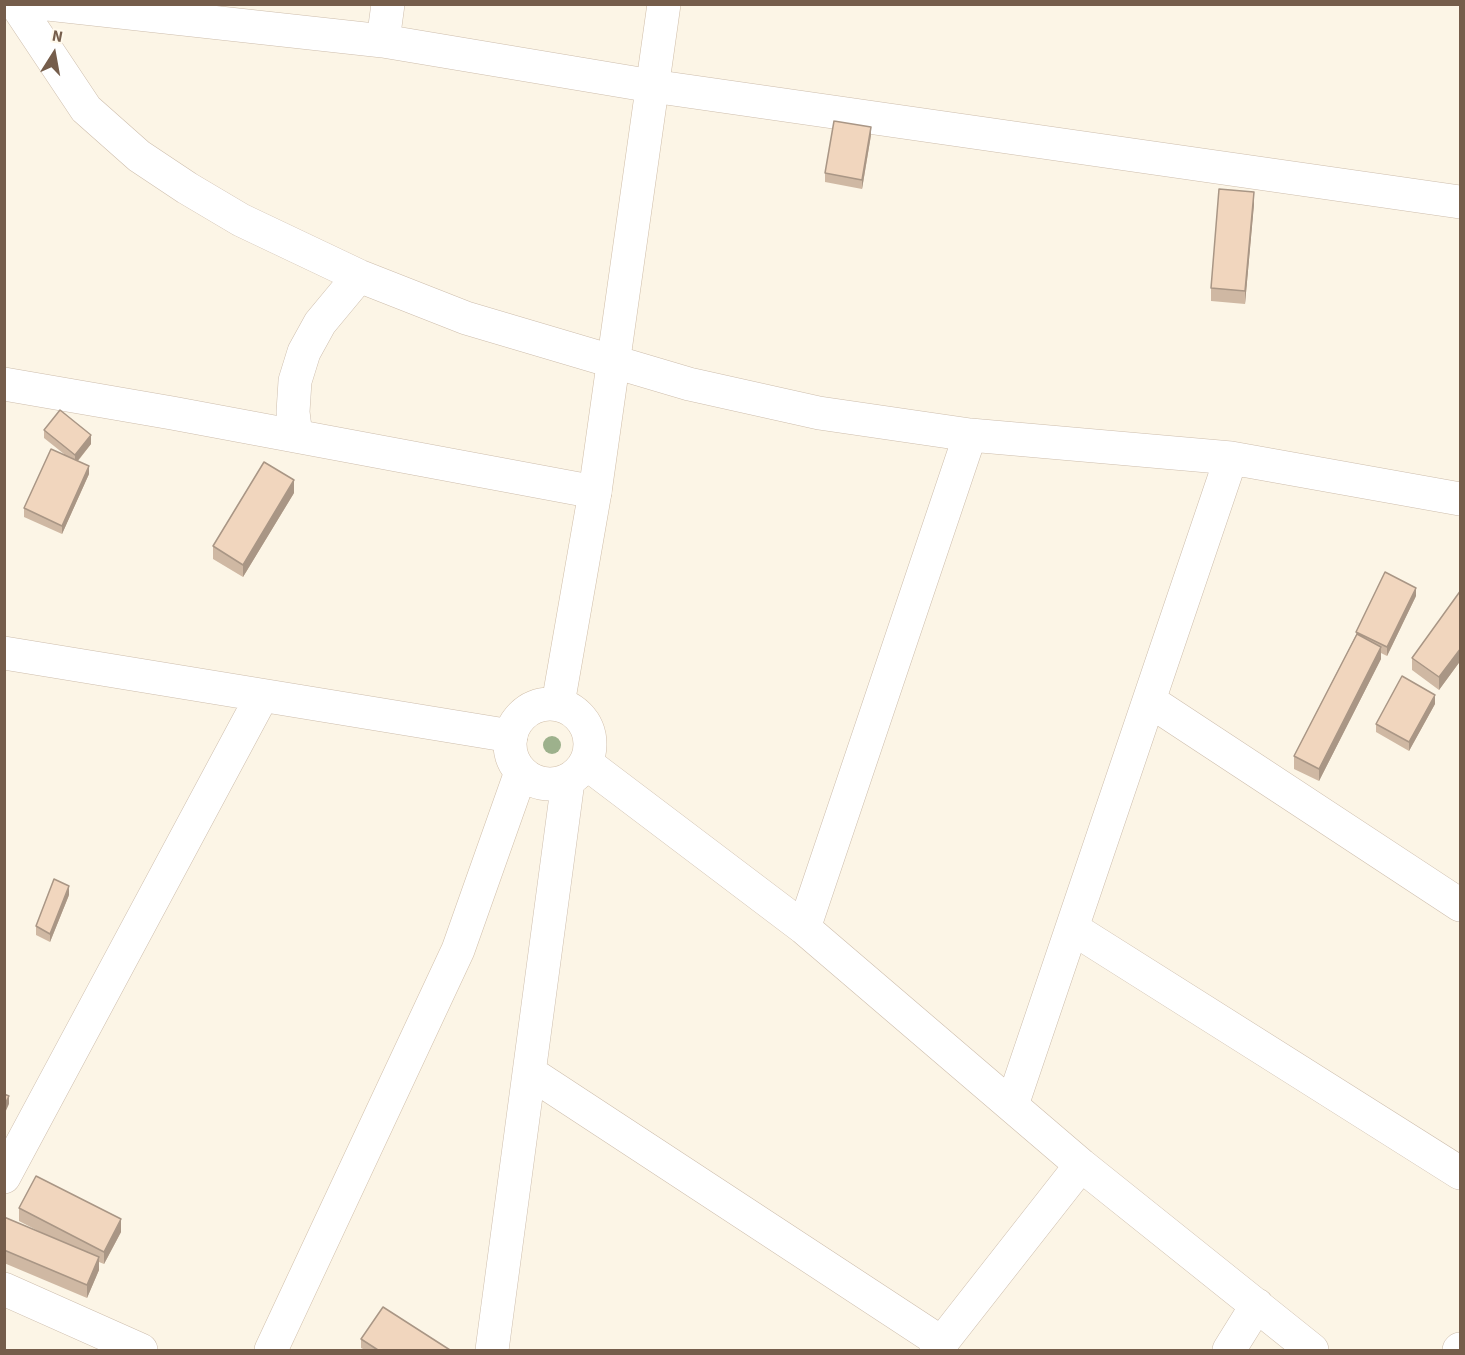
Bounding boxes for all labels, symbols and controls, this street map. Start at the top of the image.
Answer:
north arrow [24,24,84,84]
text: N [50,25,65,48]

